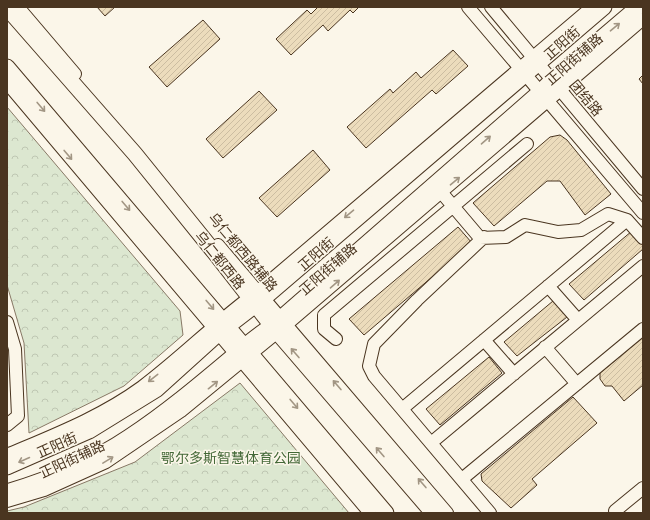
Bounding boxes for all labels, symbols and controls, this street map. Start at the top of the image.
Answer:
street label: 正阳街 [540,22,583,63]
one-way arrow [610,22,621,31]
street label: 正阳街辅路 [542,29,606,88]
street label: 团结路 [566,76,606,119]
one-way arrow [37,102,46,112]
one-way arrow [480,135,491,144]
one-way arrow [64,150,73,161]
one-way arrow [449,176,460,185]
one-way arrow [121,201,130,211]
street label: 乌仁都西路辅路 [205,209,281,295]
one-way arrow [343,209,354,218]
street label: 乌仁都西路 [191,228,249,292]
street label: 正阳街 [294,233,337,274]
street label: 正阳街辅路 [296,239,360,298]
one-way arrow [329,279,340,288]
one-way arrow [205,300,214,310]
one-way arrow [291,348,300,359]
one-way arrow [147,374,158,383]
one-way arrow [208,380,219,389]
one-way arrow [332,380,341,390]
one-way arrow [290,398,299,409]
street label: 正阳街 [34,428,79,461]
street label: 正阳街辅路 [36,436,107,481]
one-way arrow [376,446,385,457]
park label: 鄂尔多斯智慧体育公园 [161,449,301,466]
one-way arrow [102,456,114,464]
one-way arrow [18,457,30,464]
one-way arrow [417,478,426,489]

